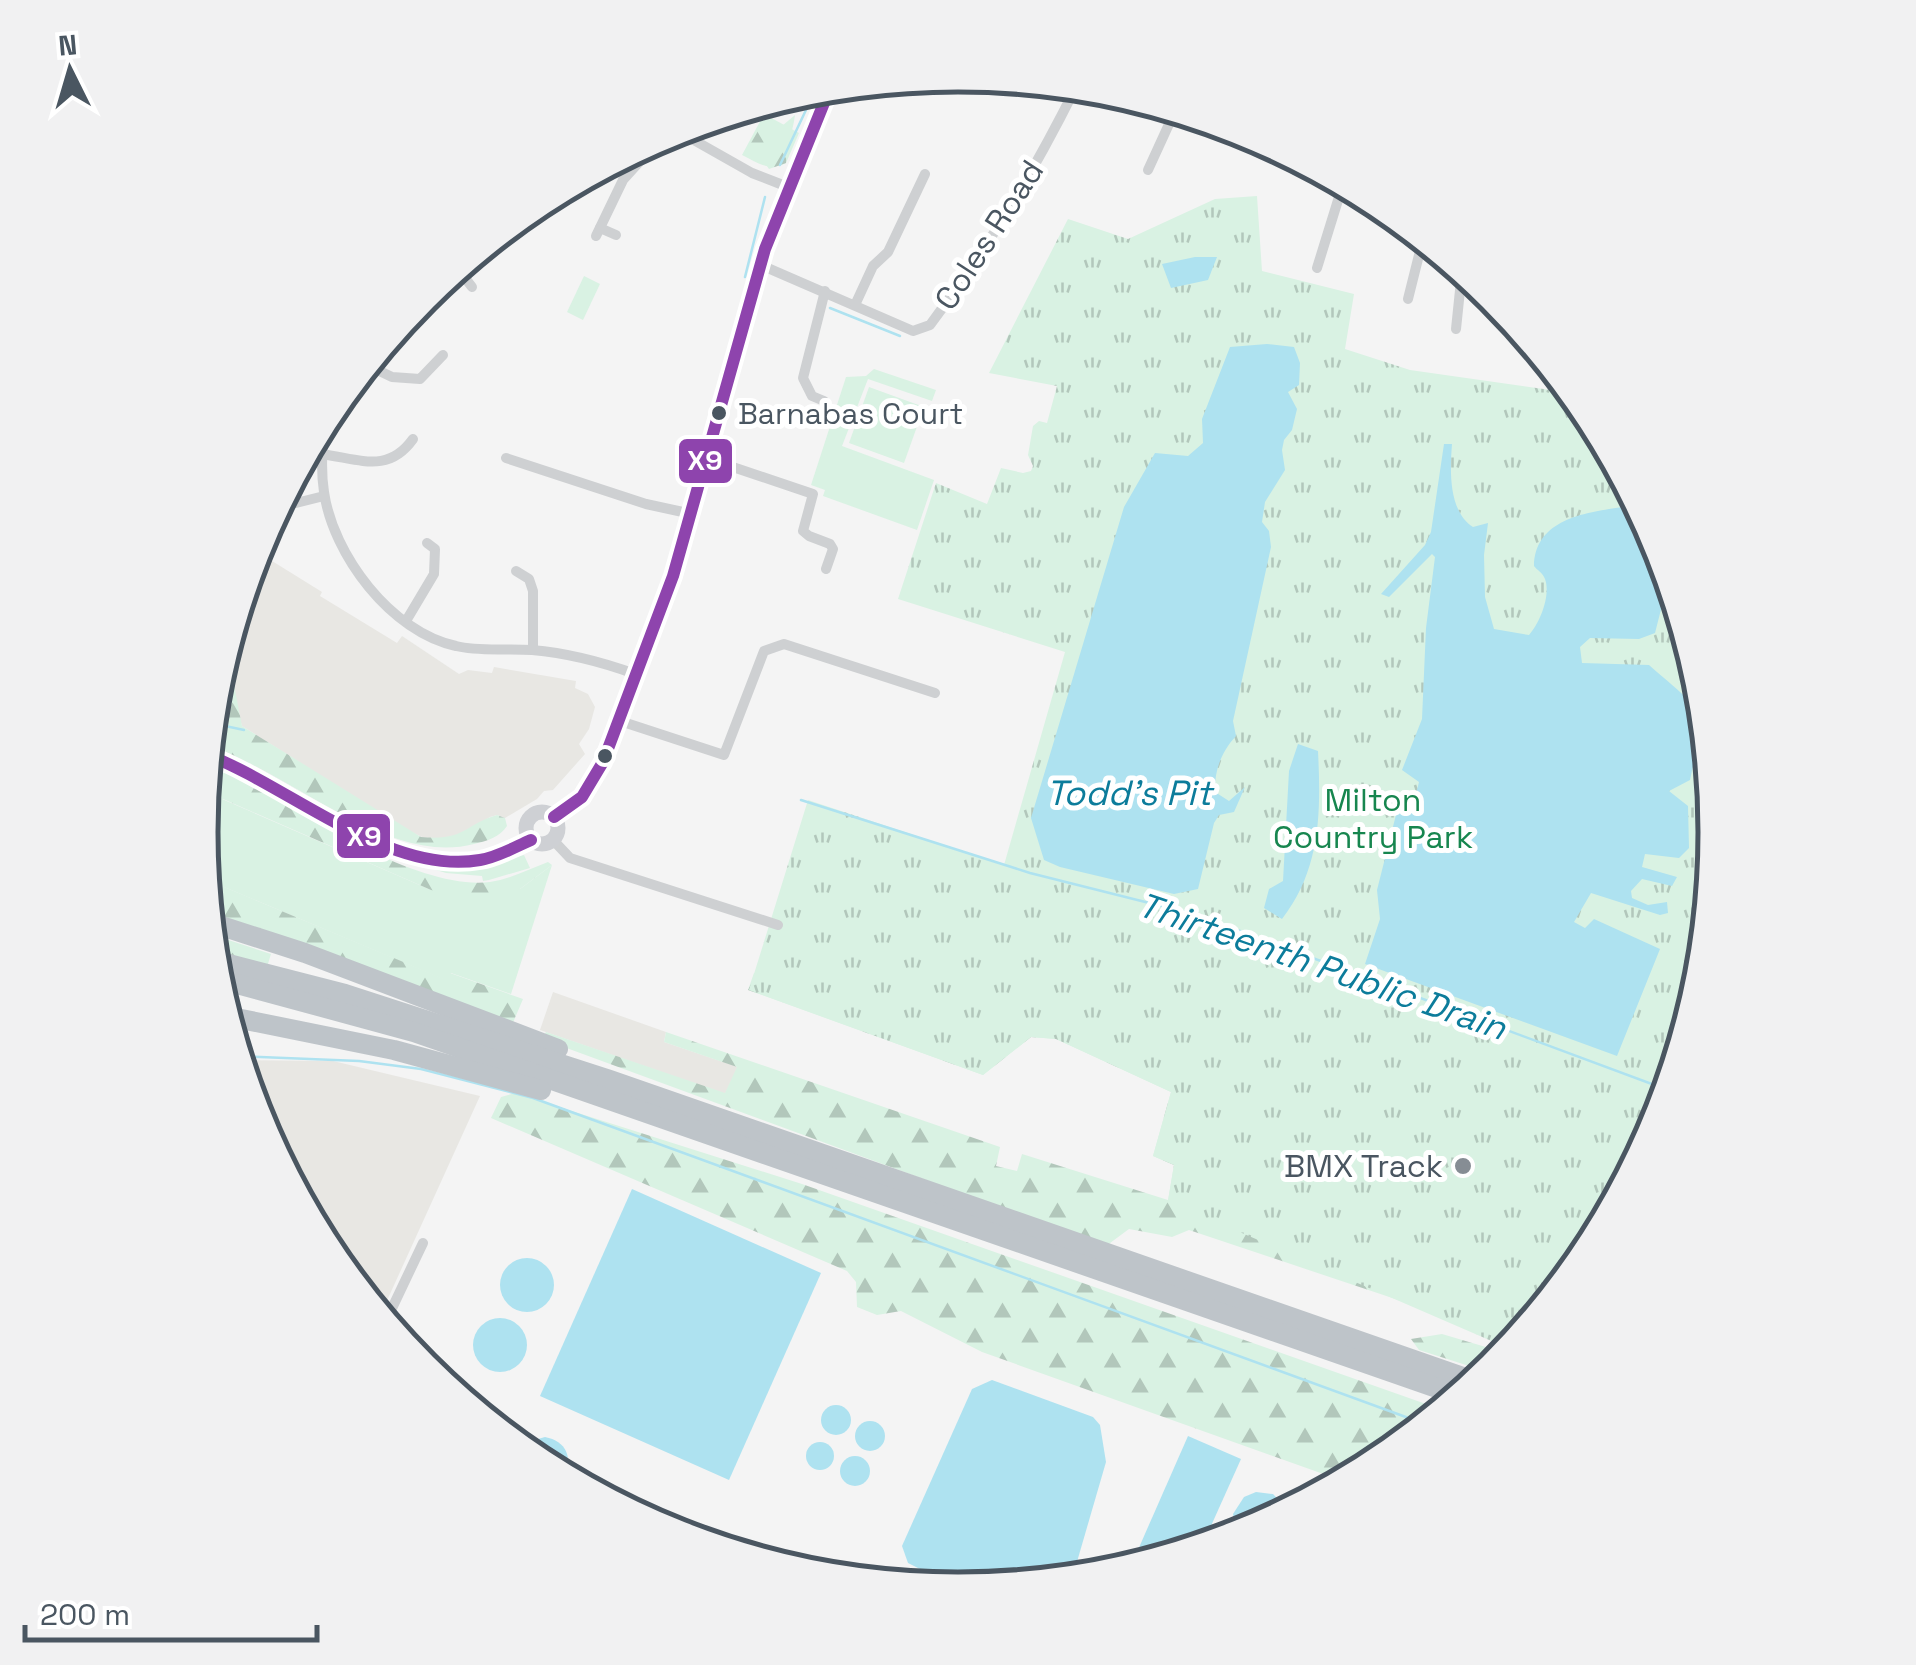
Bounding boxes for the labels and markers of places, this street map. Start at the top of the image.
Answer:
place label: Barnabas Court [738,394,963,433]
marker: Barnabas Court [709,403,729,423]
unlabelled marker [595,746,615,766]
place label: BMX Track [1284,1146,1443,1186]
marker: BMX Track [1452,1155,1474,1177]

